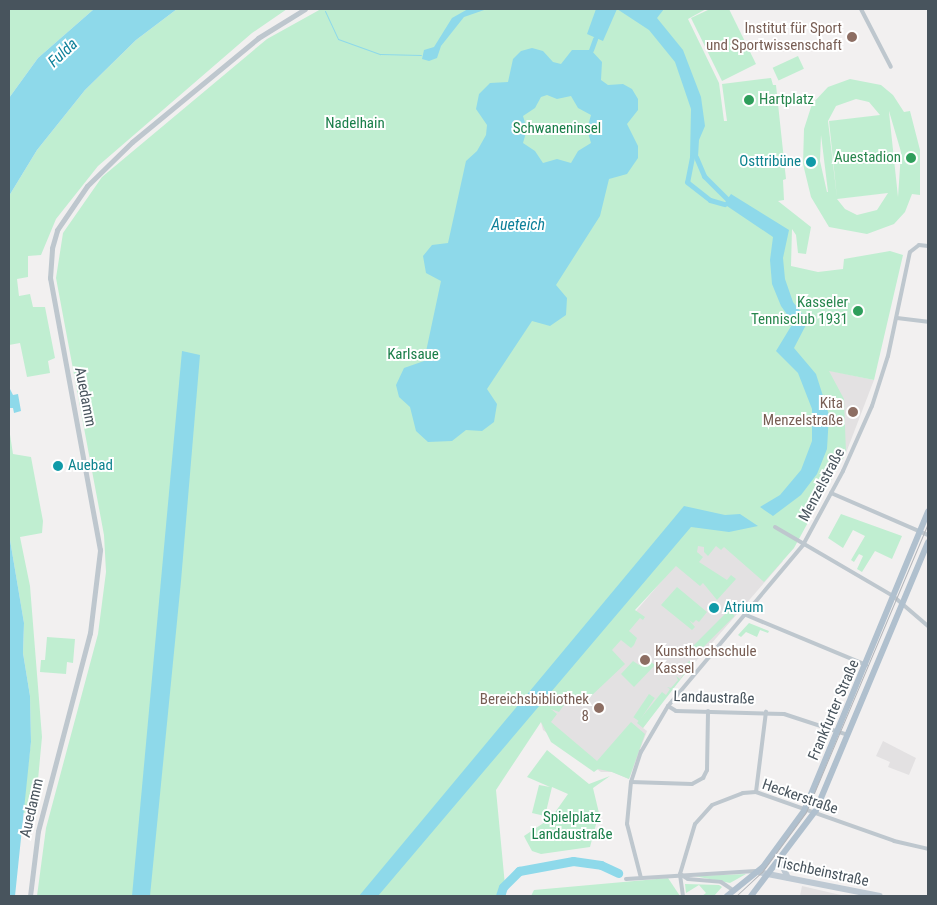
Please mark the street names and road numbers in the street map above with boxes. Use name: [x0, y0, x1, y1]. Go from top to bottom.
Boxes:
street label: Auedamm: [70, 366, 100, 428]
street label: Menzelstraße: [795, 445, 849, 525]
street label: Frankfurter Straße: [805, 657, 863, 763]
street label: Landaustraße: [673, 688, 755, 708]
street label: Heckerstraße: [760, 776, 840, 818]
street label: Auedamm: [16, 777, 48, 839]
street label: Tischbeinstraße: [774, 853, 870, 891]

